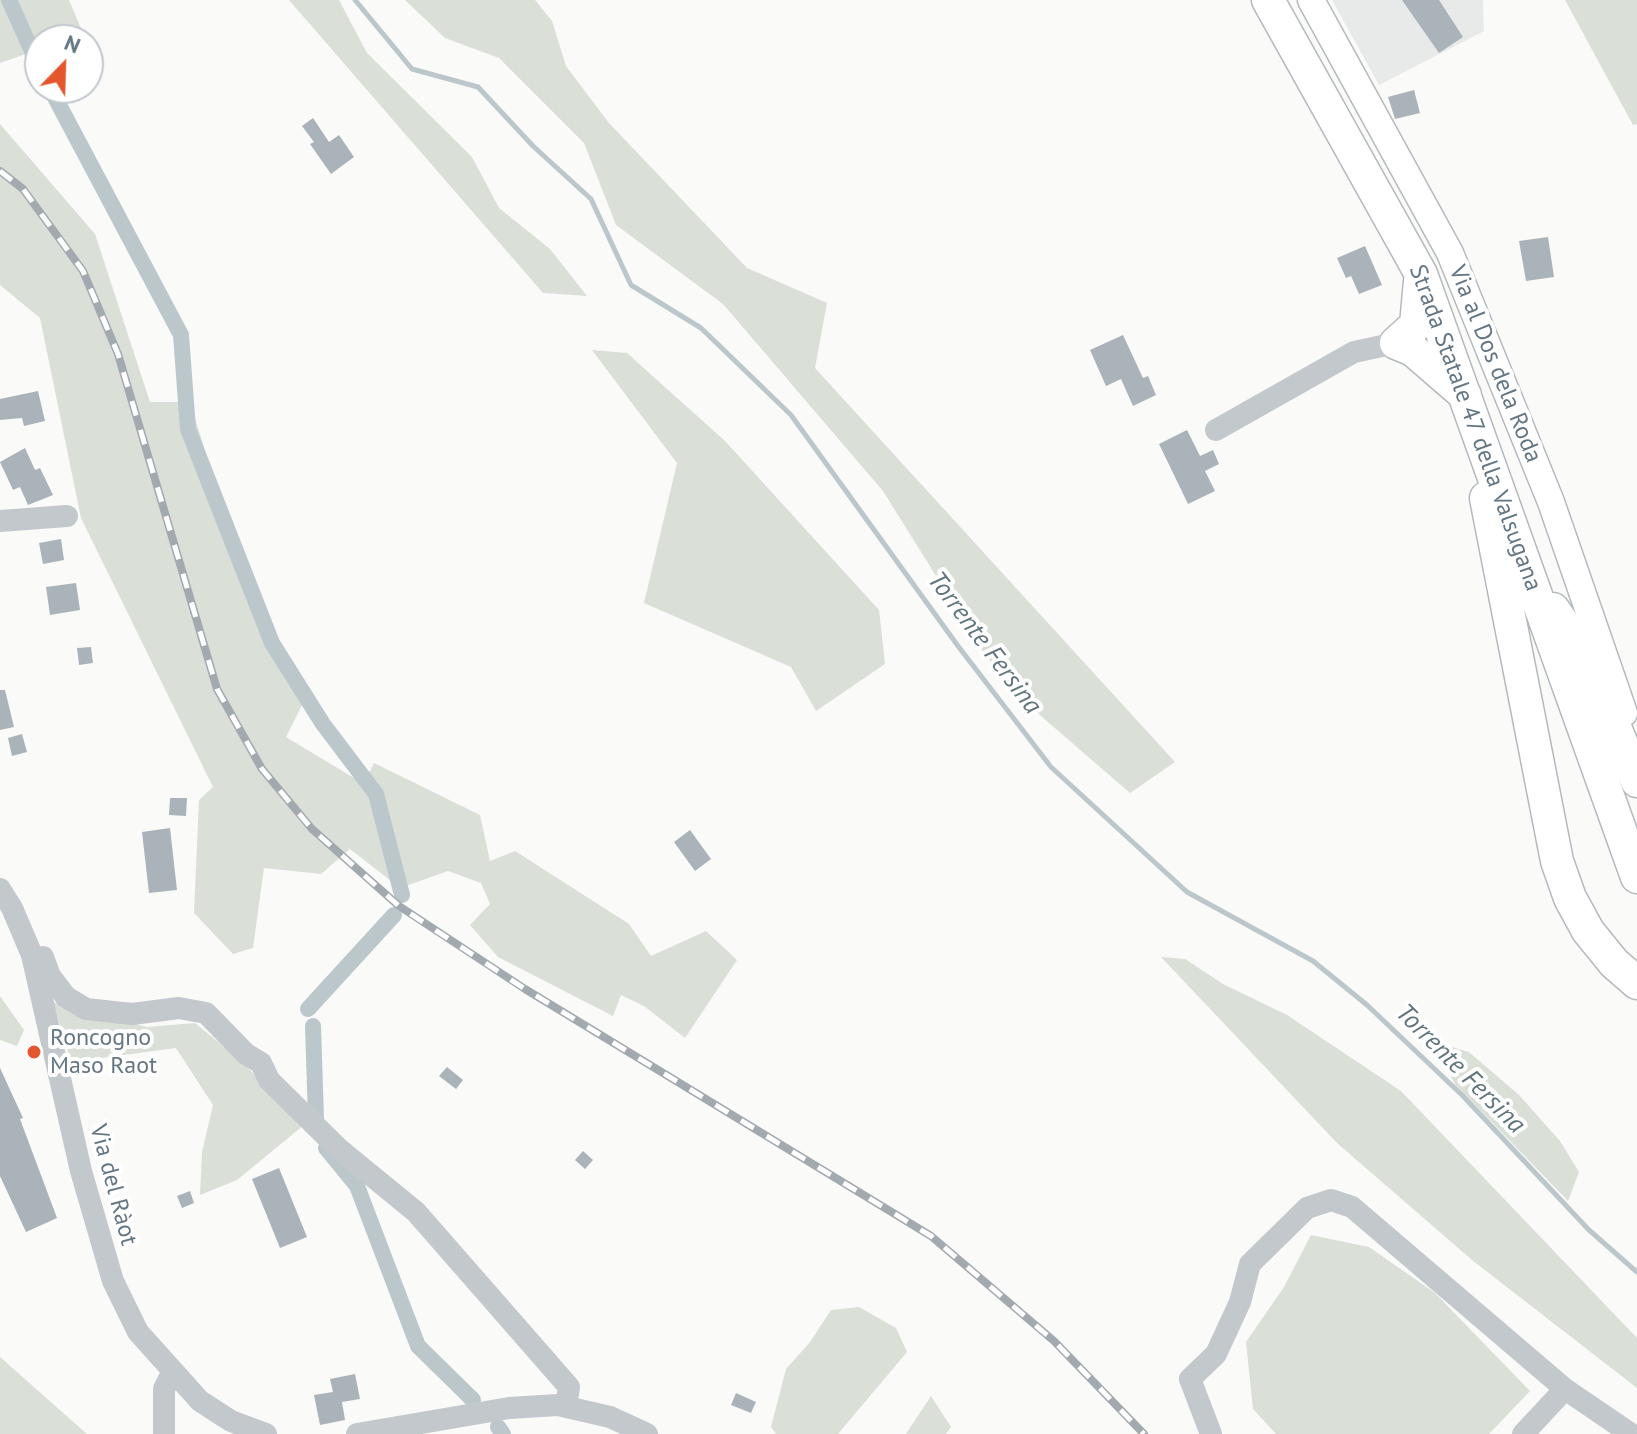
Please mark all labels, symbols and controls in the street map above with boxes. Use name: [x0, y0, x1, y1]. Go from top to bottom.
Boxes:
north arrow: [24, 24, 104, 104]
text: N: [60, 28, 85, 59]
street label: Strada Statale 47 della Valsugana: [1403, 261, 1547, 595]
street label: Via al Dos dela Roda: [1442, 261, 1548, 467]
water label: Torrente Fersina: [920, 566, 1048, 720]
water label: Torrente Fersina: [1389, 998, 1531, 1140]
place label: Roncogno Maso Raot: [50, 1024, 157, 1080]
marker: Roncogno Maso Raot: [25, 1043, 43, 1061]
street label: Via del Ràot: [83, 1121, 143, 1249]

